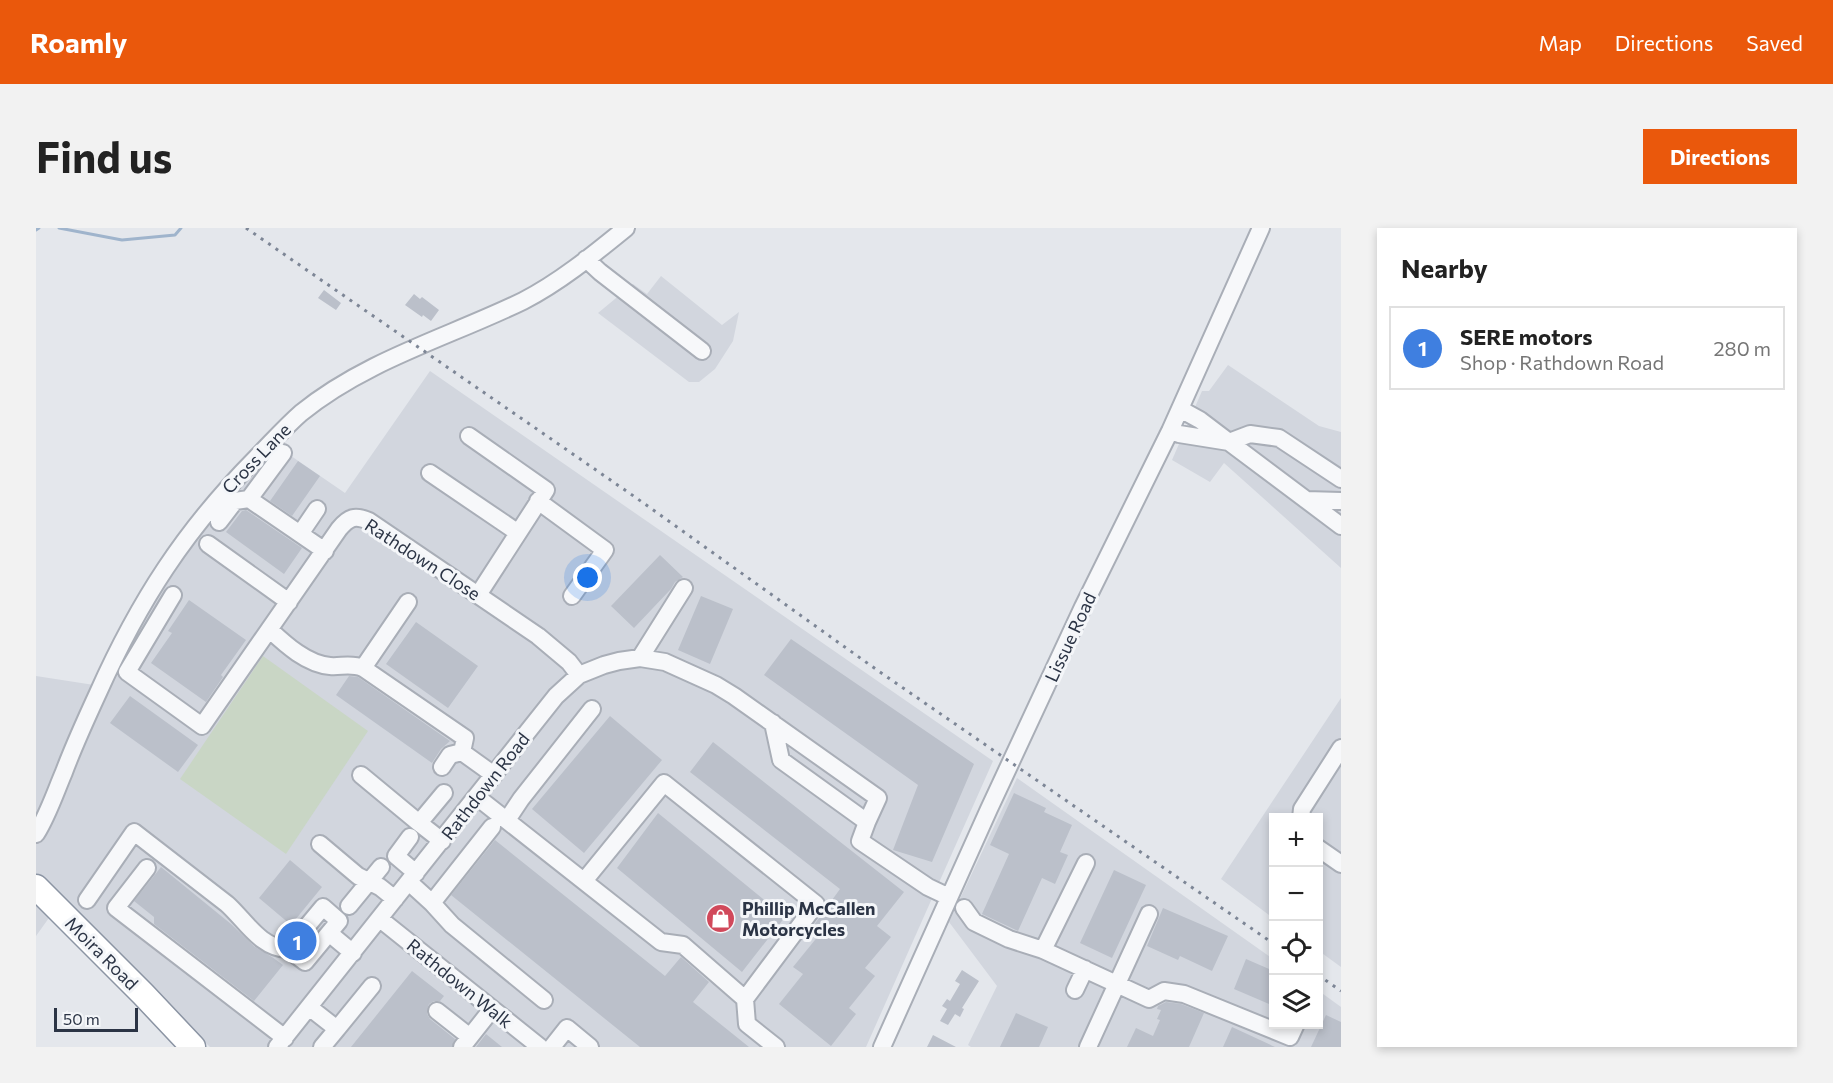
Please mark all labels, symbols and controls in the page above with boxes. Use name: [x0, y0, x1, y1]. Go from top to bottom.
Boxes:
text: Roamly: [30, 25, 127, 59]
text: Map: [1539, 30, 1582, 55]
text: Directions: [1615, 30, 1713, 55]
text: Saved: [1746, 30, 1803, 55]
button: Directions: [1643, 129, 1797, 184]
text: Find us: [36, 130, 172, 182]
text: Nearby: [1401, 252, 1488, 283]
text: SERE motors: [1460, 323, 1593, 350]
text: 1: [1418, 336, 1427, 360]
text: 280 m: [1713, 336, 1771, 360]
text: Shop · Rathdown Road: [1460, 350, 1664, 374]
street label: Cross Lane: [217, 418, 295, 498]
street label: Rathdown Close: [361, 513, 485, 605]
your location: [573, 563, 602, 592]
street label: Lissue Road: [1040, 589, 1100, 685]
street label: Rathdown Road: [436, 728, 534, 844]
map controls: [1269, 813, 1323, 1029]
button: +: [1269, 813, 1323, 867]
button: −: [1269, 867, 1323, 921]
place label: Phillip McCallen Motorcycles: [742, 897, 875, 940]
shop icon: Phillip McCallen Motorcycles: [705, 902, 737, 934]
street label: Moira Road: [61, 912, 143, 994]
pin: 1: [278, 918, 316, 964]
button: locate: [1269, 921, 1323, 975]
street label: Rathdown Walk: [403, 934, 517, 1032]
button: layers: [1269, 975, 1323, 1029]
scale bar: [54, 1005, 138, 1032]
text: 50 m: [63, 1009, 100, 1028]

